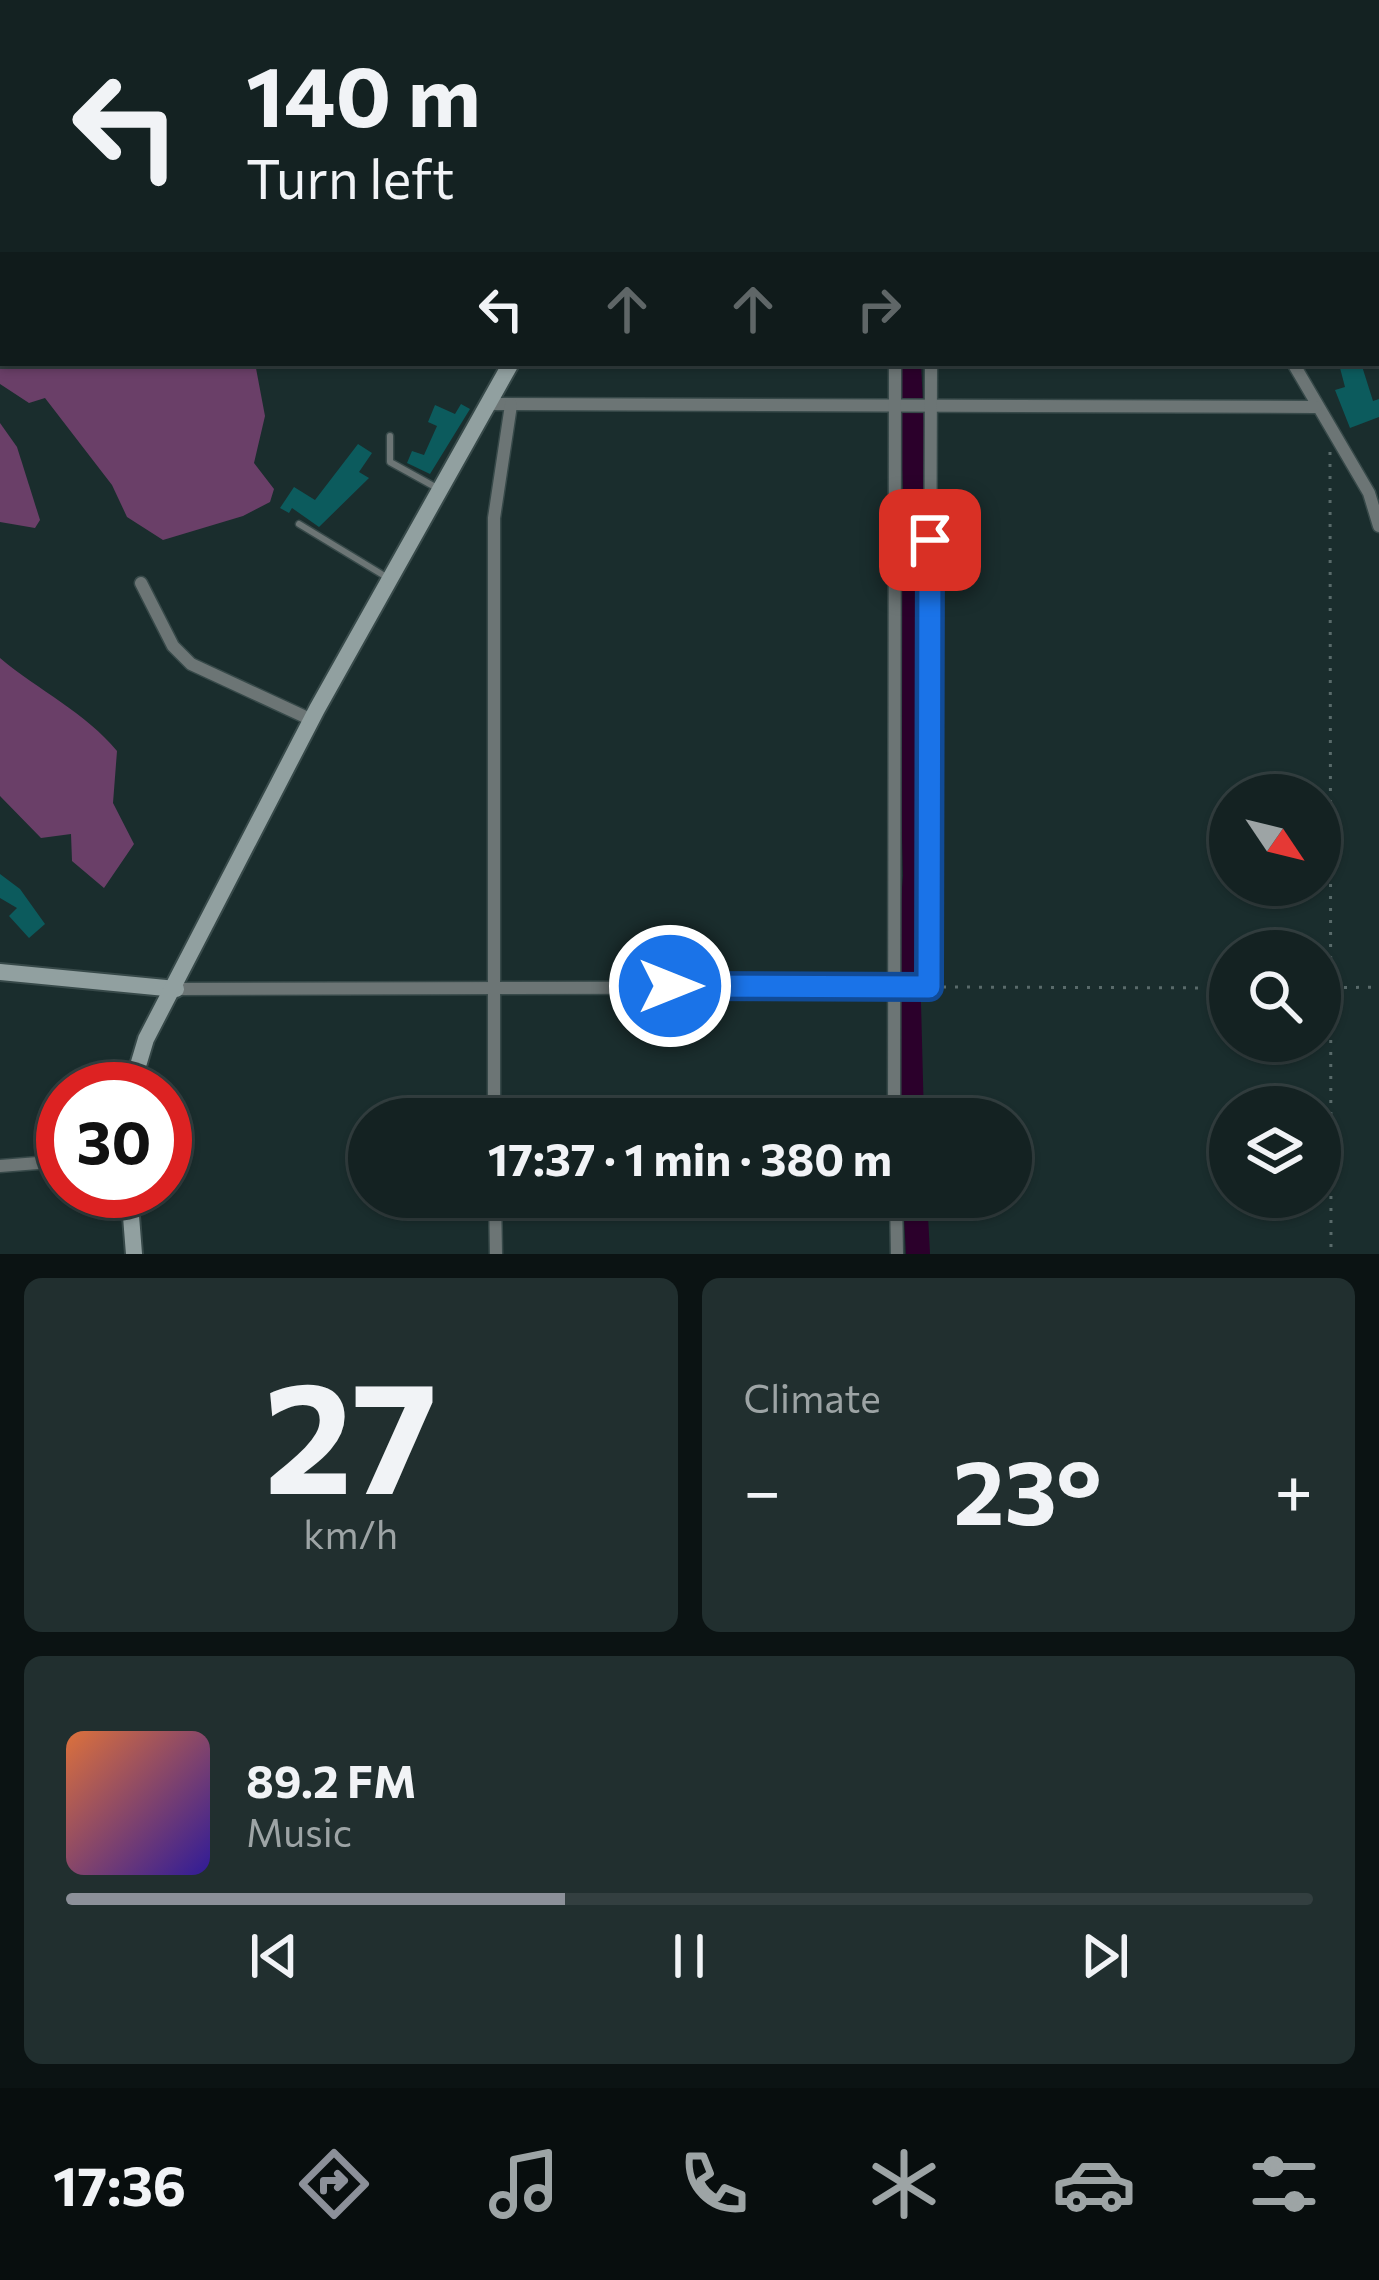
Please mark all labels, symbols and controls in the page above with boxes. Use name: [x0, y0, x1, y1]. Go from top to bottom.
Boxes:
text: 140 m: [246, 42, 481, 144]
icon: left: [48, 48, 204, 204]
text: Turn left: [246, 144, 454, 210]
icon: left: [468, 276, 534, 342]
icon: ahead: [594, 276, 660, 342]
icon: ahead: [720, 276, 786, 342]
icon: right: [846, 276, 912, 342]
pin: [879, 489, 981, 591]
icon: arrive: [897, 507, 963, 573]
north arrow: [1209, 774, 1341, 906]
map controls: [1209, 774, 1341, 1218]
position arrow: [607, 923, 733, 1049]
button: search: [1209, 930, 1341, 1062]
speed limit sign: 30: [36, 1062, 192, 1218]
button: layers: [1209, 1086, 1341, 1218]
text: 17:37 · 1 min · 380 m: [488, 1130, 892, 1185]
text: 27: [264, 1335, 438, 1526]
text: Climate: [744, 1373, 881, 1421]
text: 23°: [953, 1433, 1102, 1544]
text: −: [744, 1448, 781, 1529]
text: +: [1274, 1448, 1313, 1529]
text: km/h: [303, 1509, 398, 1557]
text: 89.2 FM: [246, 1752, 416, 1807]
text: Music: [246, 1807, 352, 1855]
icon: previous: [241, 1923, 307, 1989]
icon: pause: [656, 1923, 722, 1989]
icon: next: [1072, 1923, 1138, 1989]
icon: directions: [292, 2142, 376, 2226]
icon: music: [482, 2142, 566, 2226]
icon: phone: [672, 2142, 756, 2226]
icon: climate: [862, 2142, 946, 2226]
icon: car: [1052, 2142, 1136, 2226]
icon: filters: [1242, 2142, 1326, 2226]
text: 17:36: [53, 2151, 186, 2217]

